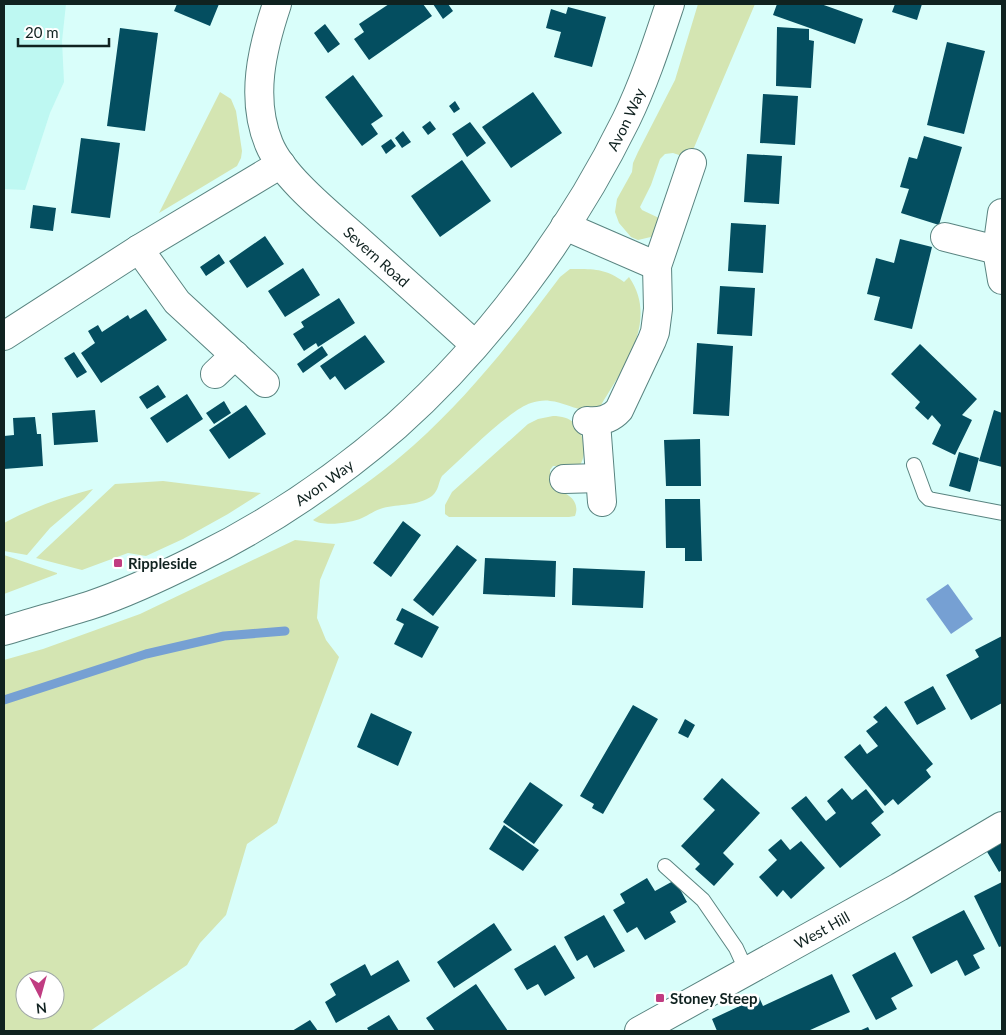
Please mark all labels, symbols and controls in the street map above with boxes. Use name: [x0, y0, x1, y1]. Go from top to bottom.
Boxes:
scale bar: [18, 15, 109, 47]
text: 20 m: [25, 23, 59, 41]
street label: Avon Way: [603, 85, 648, 154]
street label: Severn Road: [340, 222, 413, 290]
street label: Avon Way: [291, 455, 357, 509]
place label: Rippleside: [128, 554, 197, 572]
marker: Rippleside: [112, 557, 124, 569]
street label: West Hill: [791, 907, 853, 952]
north arrow: [15, 970, 65, 1020]
place label: Stoney Steep: [670, 989, 757, 1007]
marker: Stoney Steep: [654, 992, 666, 1004]
text: N: [35, 999, 48, 1017]

